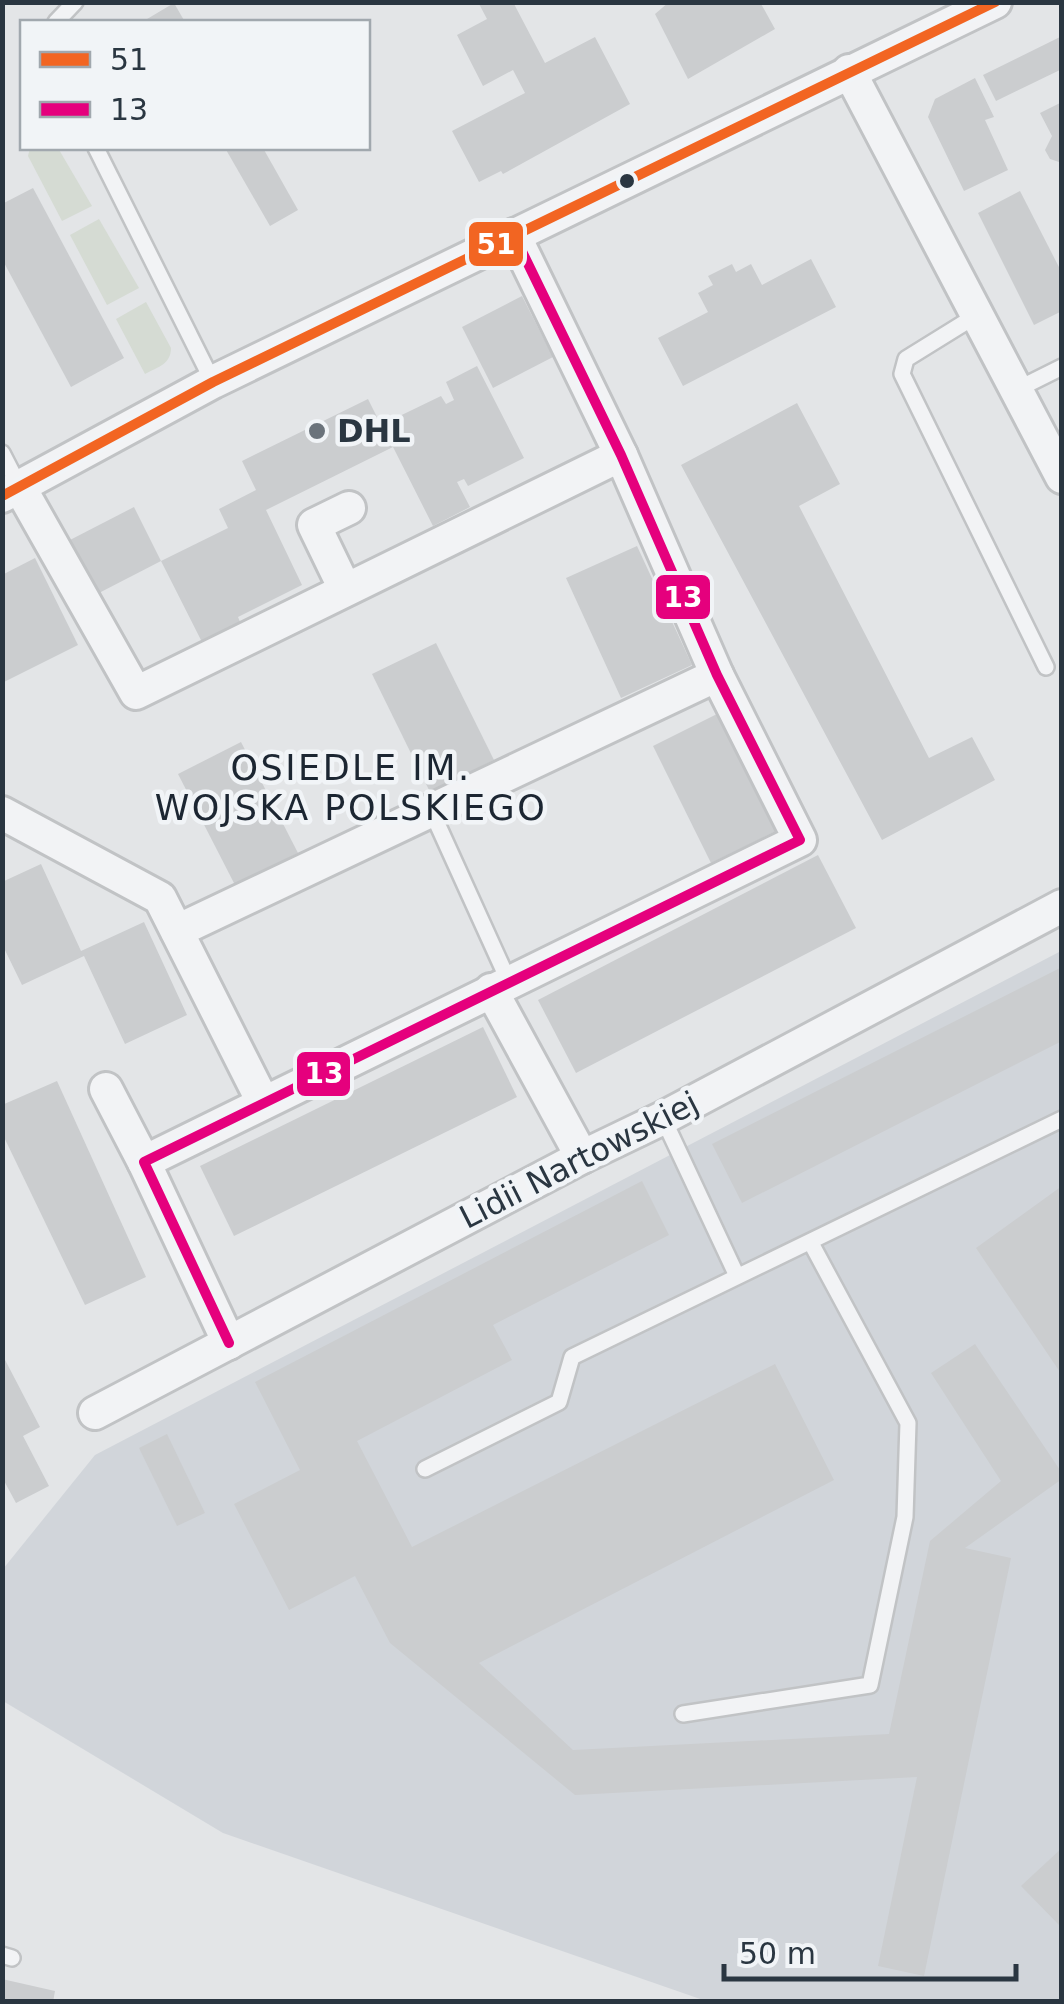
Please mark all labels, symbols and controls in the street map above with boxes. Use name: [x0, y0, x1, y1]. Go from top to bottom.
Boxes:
legend: [20, 20, 370, 150]
text: 51: [110, 42, 148, 77]
text: 13: [110, 92, 148, 127]
unlabelled marker: [617, 171, 637, 191]
line badge: 51: [467, 220, 525, 268]
text: 51: [477, 228, 515, 261]
place label: DHL: [337, 412, 411, 450]
marker: DHL: [306, 420, 328, 442]
line badge: 13: [654, 573, 712, 621]
text: 13: [664, 581, 702, 614]
district label: OSIEDLE IM. WOJSKA POLSKIEGO: [155, 748, 547, 828]
line badge: 13: [295, 1050, 352, 1098]
text: 13: [305, 1057, 343, 1090]
street label: Lidii Nartowskiej: [453, 1083, 705, 1237]
scale bar: [724, 1919, 1016, 1981]
text: 50 m: [739, 1936, 816, 1971]

